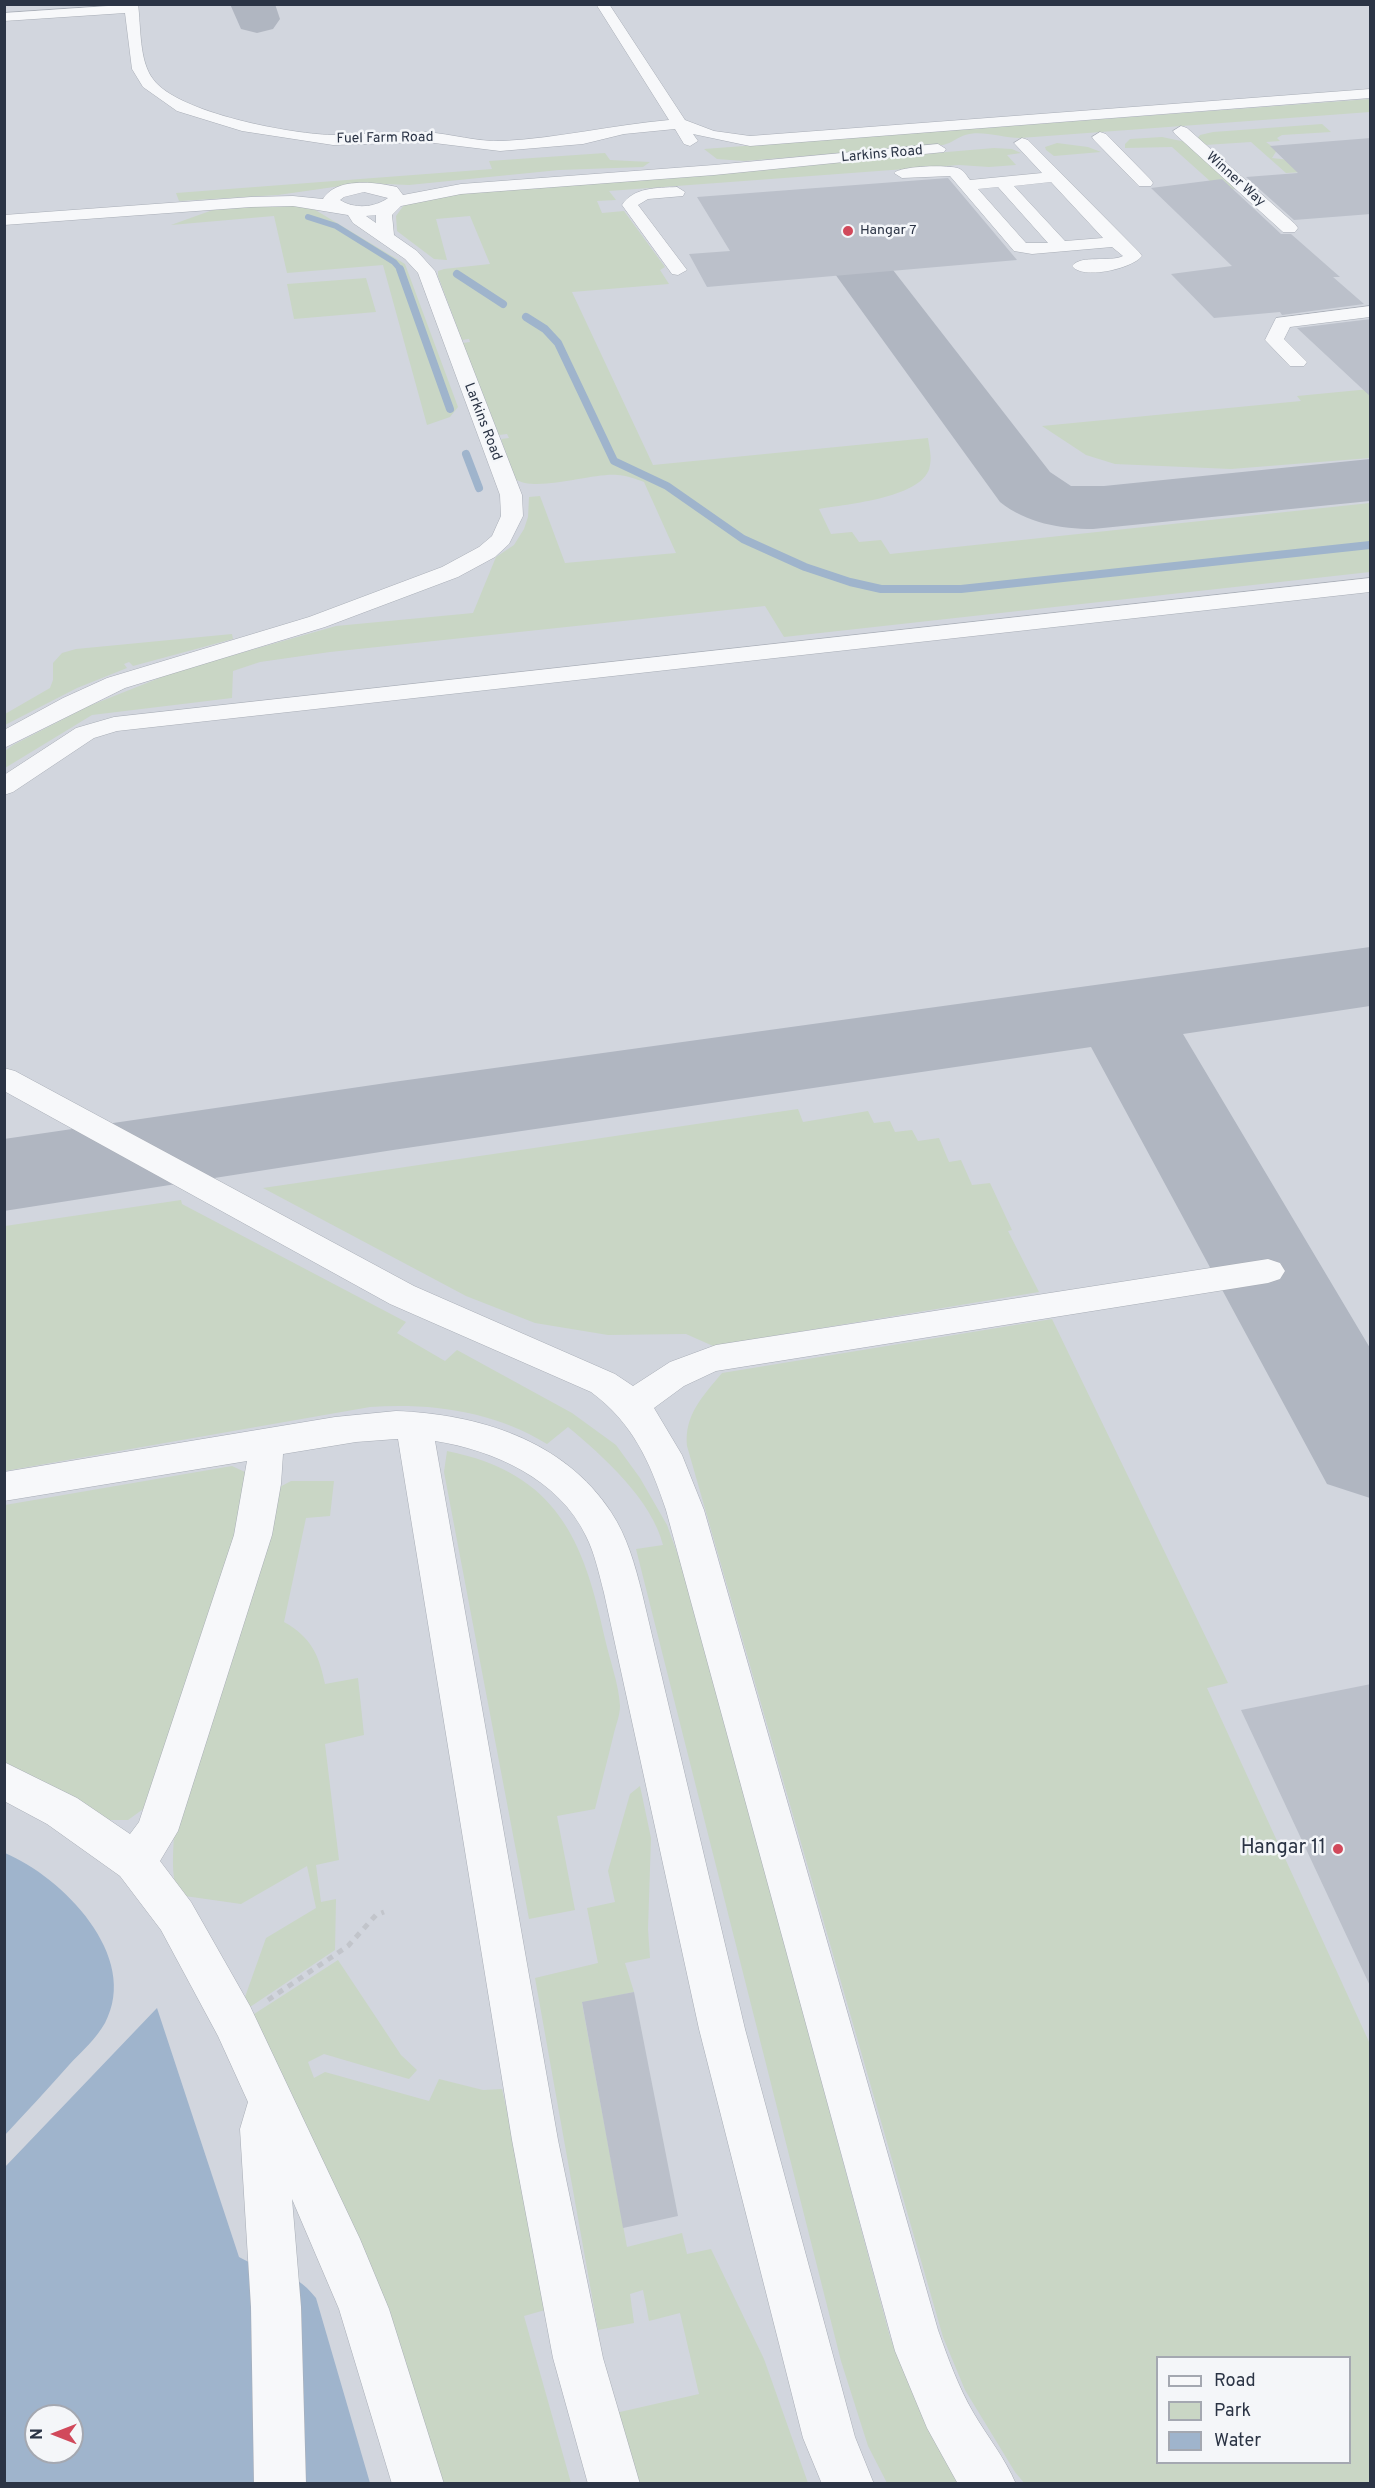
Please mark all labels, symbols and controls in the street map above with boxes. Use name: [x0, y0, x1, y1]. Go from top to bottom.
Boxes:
street label: Fuel Farm Road: [336, 130, 434, 148]
street label: Larkins Road: [840, 143, 924, 167]
street label: Winner Way: [1202, 149, 1268, 211]
place label: Hangar 7: [860, 223, 917, 239]
marker: Hangar 7: [841, 224, 855, 238]
street label: Larkins Road: [459, 381, 505, 463]
place label: Hangar 11: [1241, 1837, 1326, 1861]
marker: Hangar 11: [1331, 1842, 1345, 1856]
legend: [1156, 2356, 1351, 2464]
text: Road: [1214, 2370, 1256, 2393]
text: Park: [1214, 2400, 1251, 2423]
north arrow: [24, 2404, 84, 2464]
text: N: [28, 2428, 48, 2440]
text: Water: [1214, 2430, 1261, 2453]

